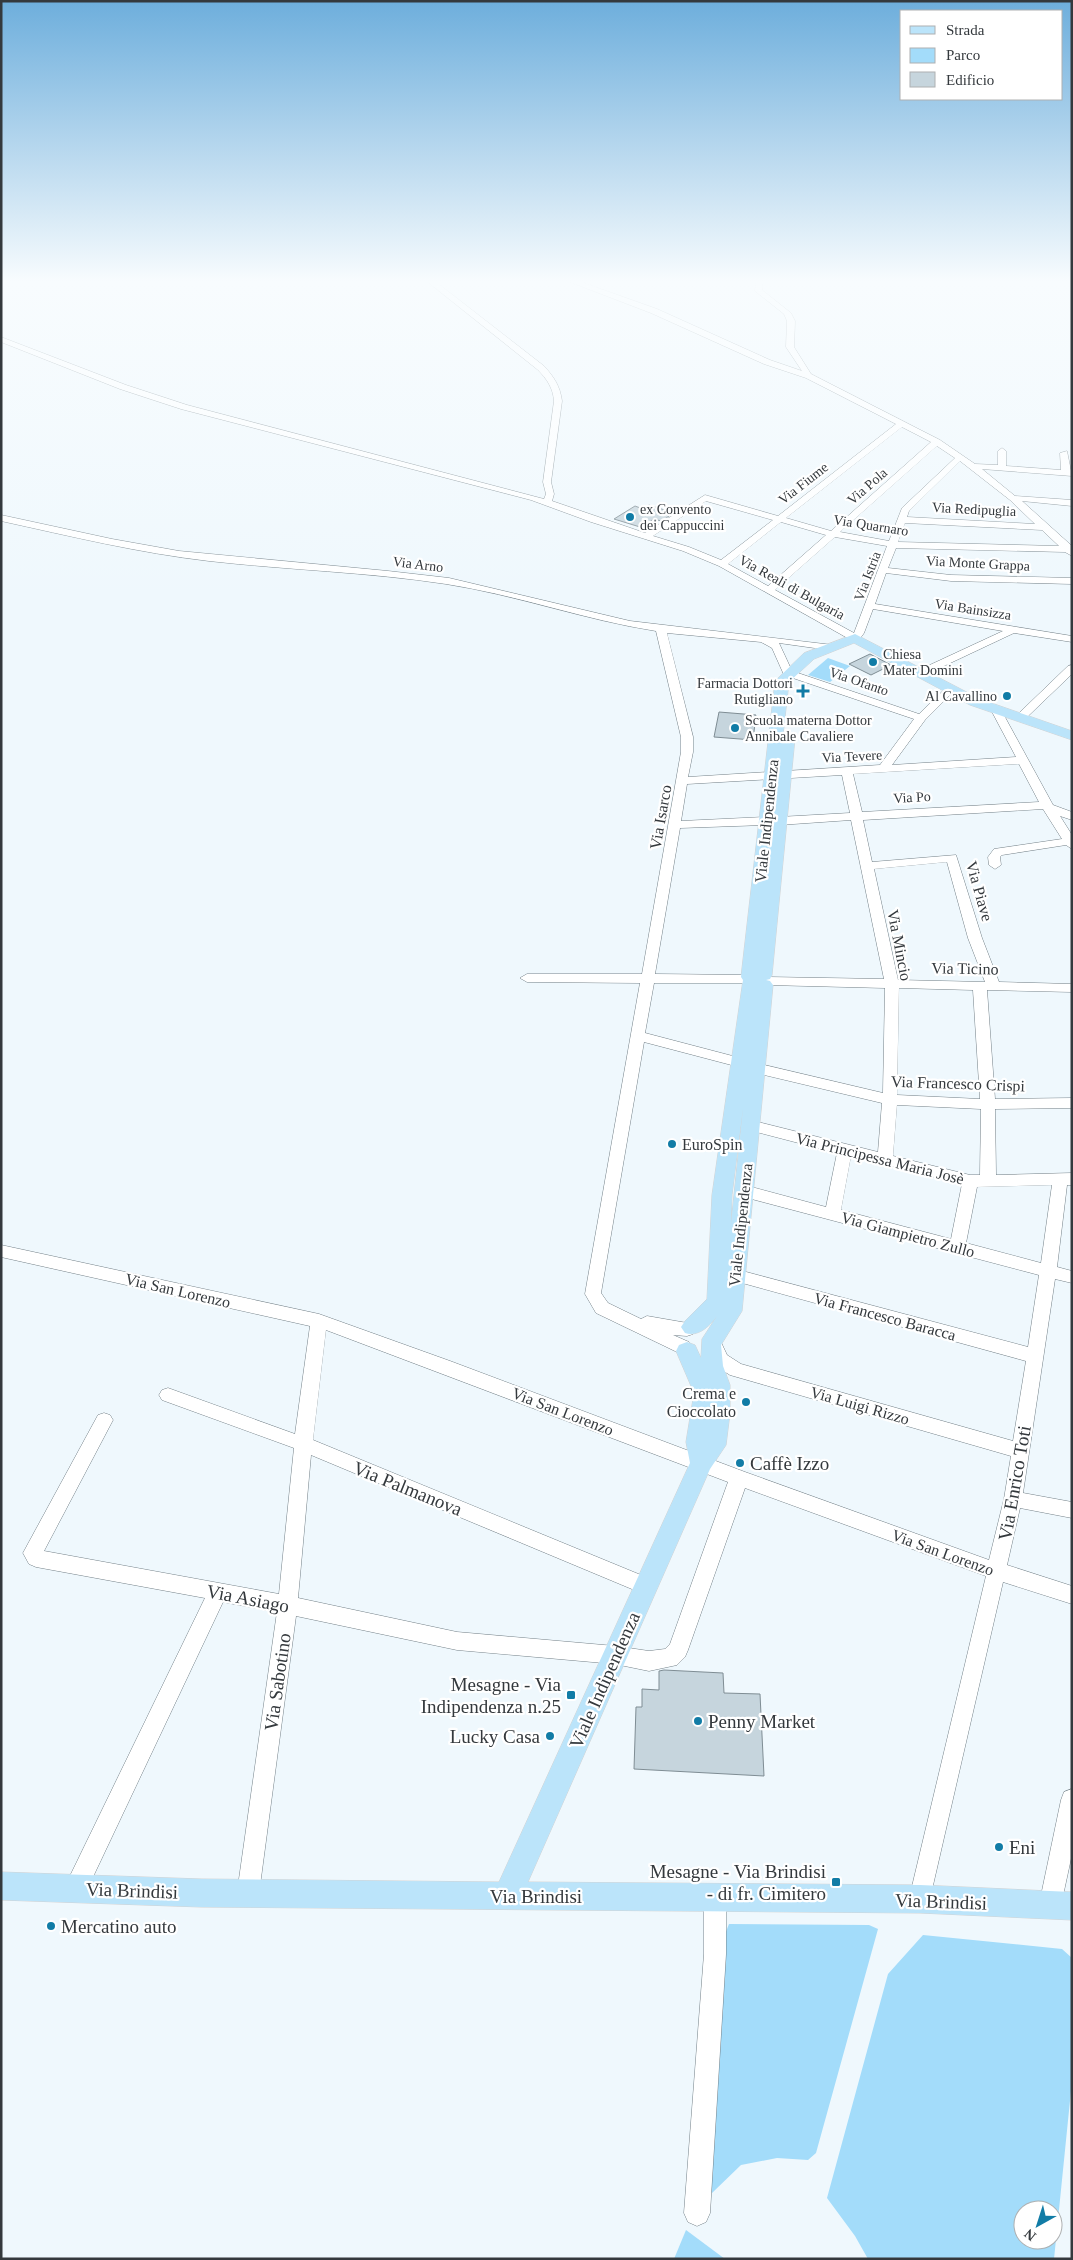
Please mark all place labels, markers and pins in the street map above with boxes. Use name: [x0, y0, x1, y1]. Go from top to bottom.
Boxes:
place label: ex Convento dei Cappuccini: [640, 502, 724, 533]
marker: ex Convento dei Cappuccini: [624, 511, 636, 523]
place label: Chiesa Mater Domini: [883, 647, 963, 678]
marker: Chiesa Mater Domini: [867, 656, 879, 668]
place label: Farmacia Dottori Rutigliano: [697, 676, 793, 707]
marker: Farmacia Dottori Rutigliano: [797, 685, 809, 697]
place label: Al Cavallino: [925, 689, 997, 704]
marker: Al Cavallino: [1001, 690, 1013, 702]
place label: Scuola materna Dottor Annibale Cavaliere: [745, 713, 872, 744]
marker: Scuola materna Dottor Annibale Cavaliere: [729, 722, 741, 734]
place label: EuroSpin: [682, 1136, 742, 1154]
marker: EuroSpin: [666, 1138, 678, 1150]
place label: Crema e Cioccolato: [667, 1385, 736, 1420]
marker: Crema e Cioccolato: [740, 1396, 752, 1408]
place label: Caffè Izzo: [750, 1453, 829, 1474]
marker: Caffè Izzo: [734, 1457, 746, 1469]
place label: Mesagne - Via Indipendenza n.25: [421, 1674, 562, 1717]
marker: Mesagne - Via Indipendenza n.25: [565, 1689, 577, 1701]
place label: Penny Market: [708, 1711, 816, 1732]
marker: Penny Market: [692, 1715, 704, 1727]
place label: Lucky Casa: [450, 1726, 541, 1747]
marker: Lucky Casa: [544, 1730, 556, 1742]
place label: Eni: [1009, 1837, 1035, 1858]
marker: Eni: [993, 1841, 1005, 1853]
place label: Mesagne - Via Brindisi - di fr. Cimitero: [650, 1861, 826, 1904]
marker: Mesagne - Via Brindisi - di fr. Cimitero: [830, 1876, 842, 1888]
place label: Mercatino auto: [61, 1916, 177, 1937]
marker: Mercatino auto: [45, 1920, 57, 1932]

